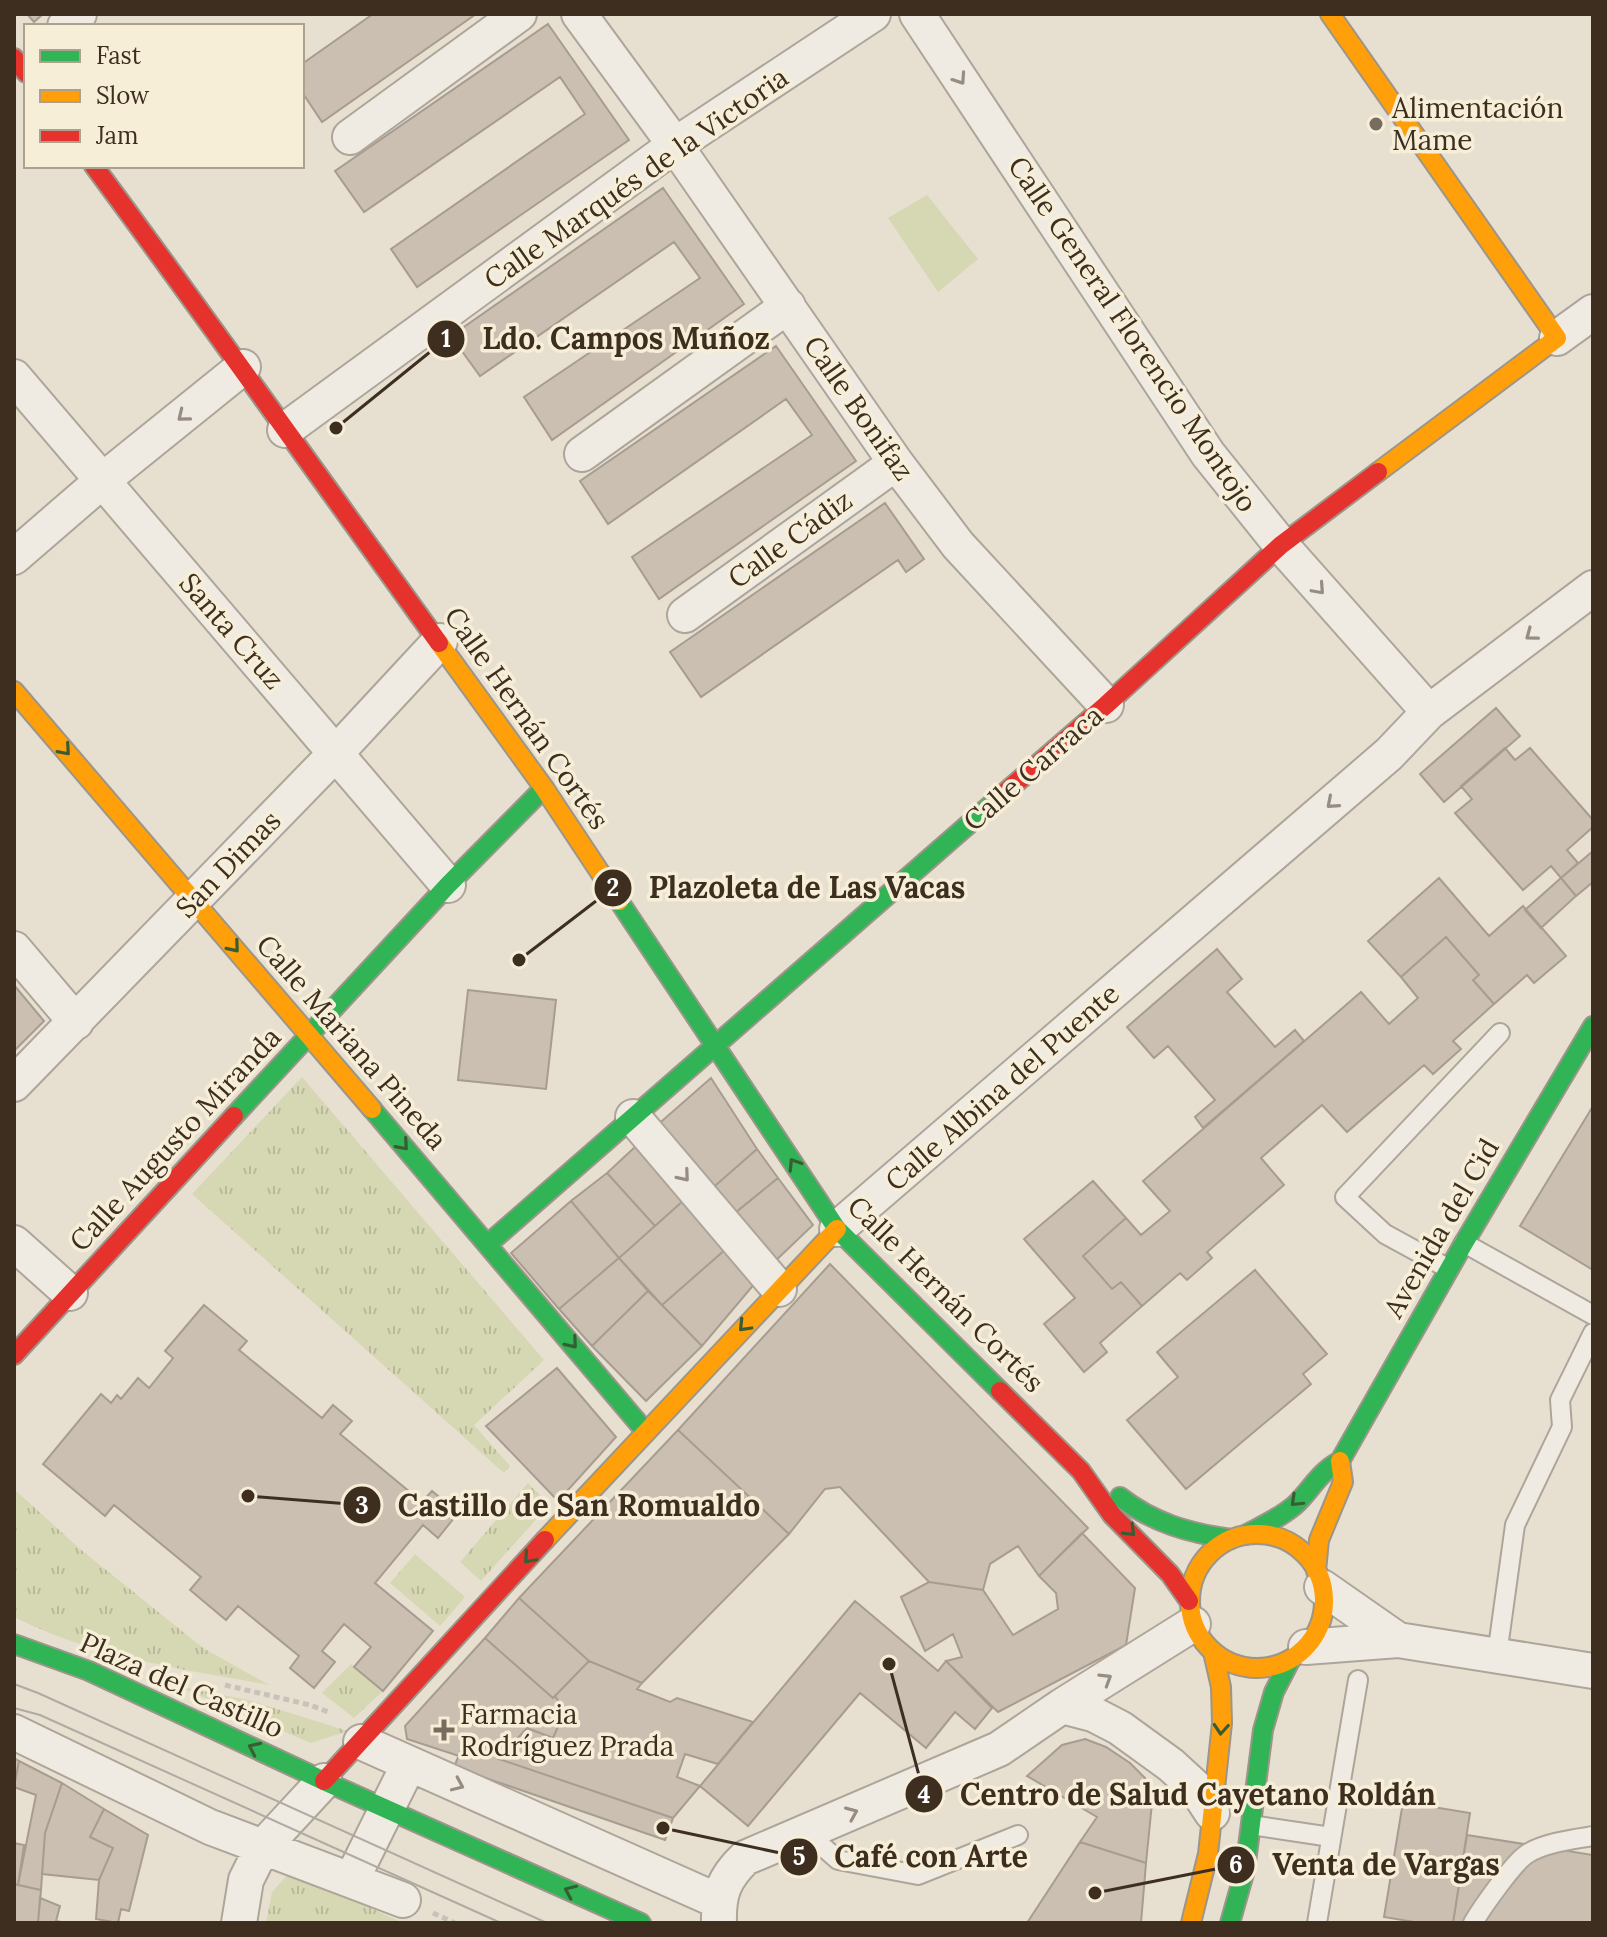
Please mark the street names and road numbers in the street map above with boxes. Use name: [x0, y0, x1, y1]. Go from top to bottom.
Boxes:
street label: Calle Marqués de la Victoria: [477, 59, 795, 297]
street label: Calle General Florencio Montojo: [1000, 149, 1266, 519]
street label: Calle Bonifaz: [796, 329, 922, 487]
street label: Calle Cádiz: [721, 482, 859, 596]
street label: Santa Cruz: [172, 565, 292, 697]
street label: Calle Hernán Cortés: [437, 600, 617, 836]
street label: Calle Carraca: [956, 697, 1110, 839]
street label: San Dimas: [168, 803, 288, 925]
street label: Calle Mariana Pineda: [249, 927, 455, 1157]
street label: Calle Albina del Puente: [878, 976, 1126, 1198]
street label: Calle Augusto Miranda: [62, 1019, 288, 1259]
street label: Avenida del Cid: [1375, 1132, 1507, 1325]
street label: Calle Hernán Cortés: [840, 1188, 1052, 1400]
street label: Plaza del Castillo: [75, 1624, 289, 1746]

